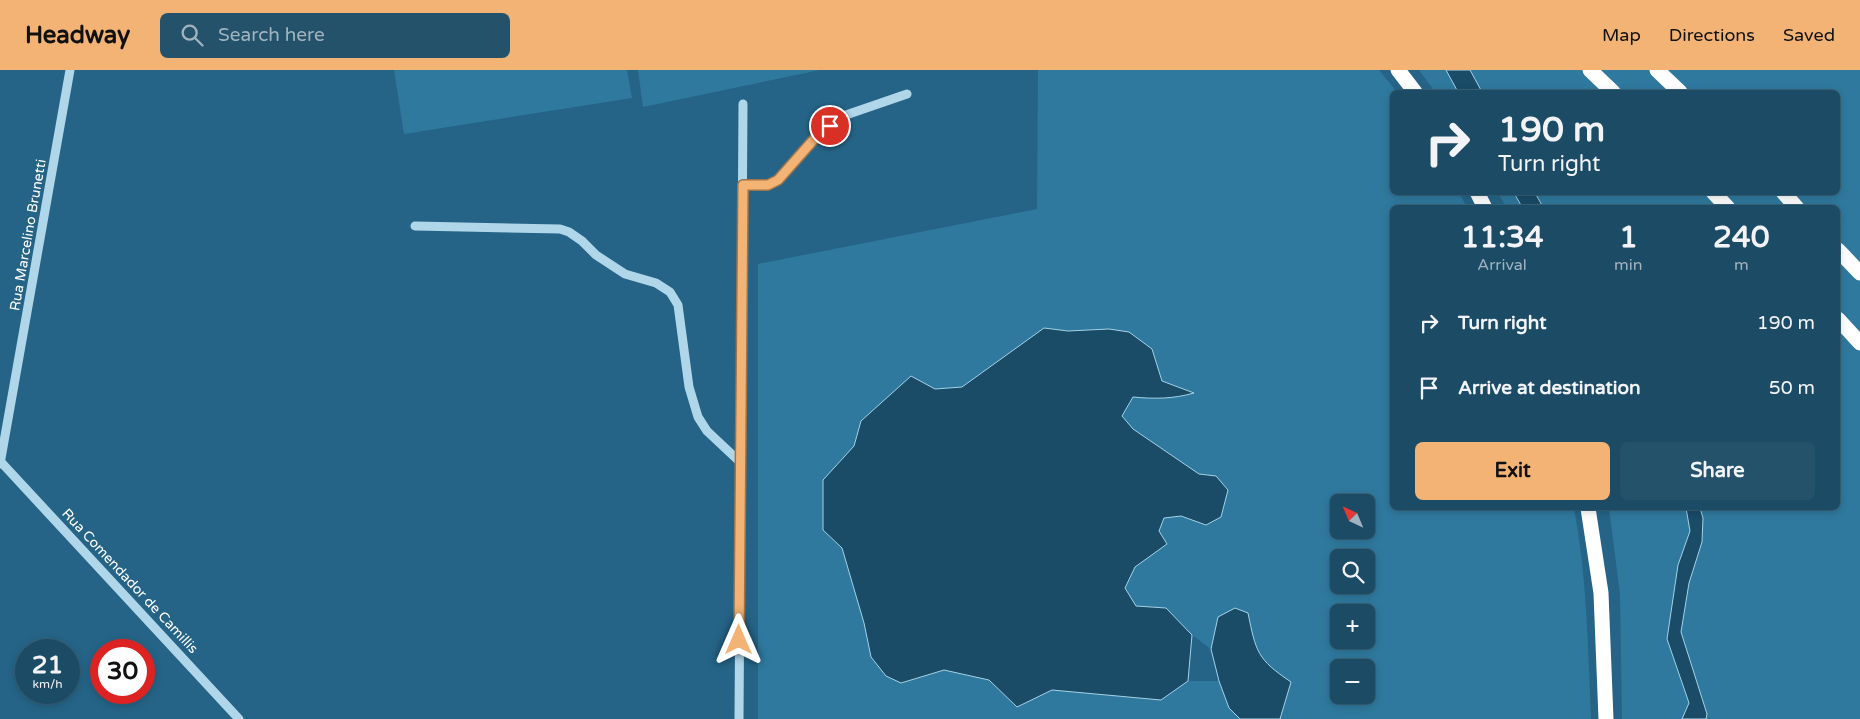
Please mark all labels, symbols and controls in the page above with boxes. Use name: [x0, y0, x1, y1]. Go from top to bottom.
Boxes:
search box: [160, 13, 510, 58]
text: Headway: [25, 21, 130, 50]
icon: search: [178, 21, 206, 49]
text: Search here: [218, 24, 325, 46]
text: Map: [1602, 24, 1641, 46]
text: Directions: [1669, 24, 1755, 46]
text: Saved: [1783, 24, 1835, 46]
pin: [809, 105, 851, 147]
text: 190 m: [1498, 109, 1605, 151]
icon: right: [1415, 110, 1480, 175]
icon: arrive: [816, 112, 844, 140]
text: Turn right: [1498, 151, 1600, 177]
street label: Rua Marcelino Brunetti: [6, 158, 50, 312]
text: 11:34: [1460, 219, 1544, 256]
text: 1: [1619, 219, 1638, 256]
text: 240: [1713, 219, 1770, 256]
text: Arrival: [1477, 255, 1527, 275]
text: min: [1614, 255, 1643, 275]
text: m: [1734, 255, 1749, 275]
icon: right: [1415, 309, 1443, 337]
text: Turn right: [1458, 312, 1546, 334]
text: 190 m: [1757, 312, 1815, 334]
icon: arrive: [1415, 374, 1443, 402]
text: Arrive at destination: [1458, 377, 1641, 399]
text: 50 m: [1769, 377, 1815, 399]
button: Exit: [1415, 442, 1610, 500]
button: Share: [1620, 442, 1815, 500]
north arrow: [1330, 494, 1375, 539]
map controls: [1330, 494, 1375, 704]
street label: Rua Comendador de Camillis: [58, 505, 202, 657]
button: search: [1330, 549, 1375, 594]
button: +: [1330, 604, 1375, 649]
position arrow: [712, 613, 764, 665]
speed limit sign: 30: [90, 639, 155, 704]
text: 21: [32, 650, 63, 680]
button: −: [1330, 659, 1375, 704]
text: km/h: [32, 677, 63, 691]

